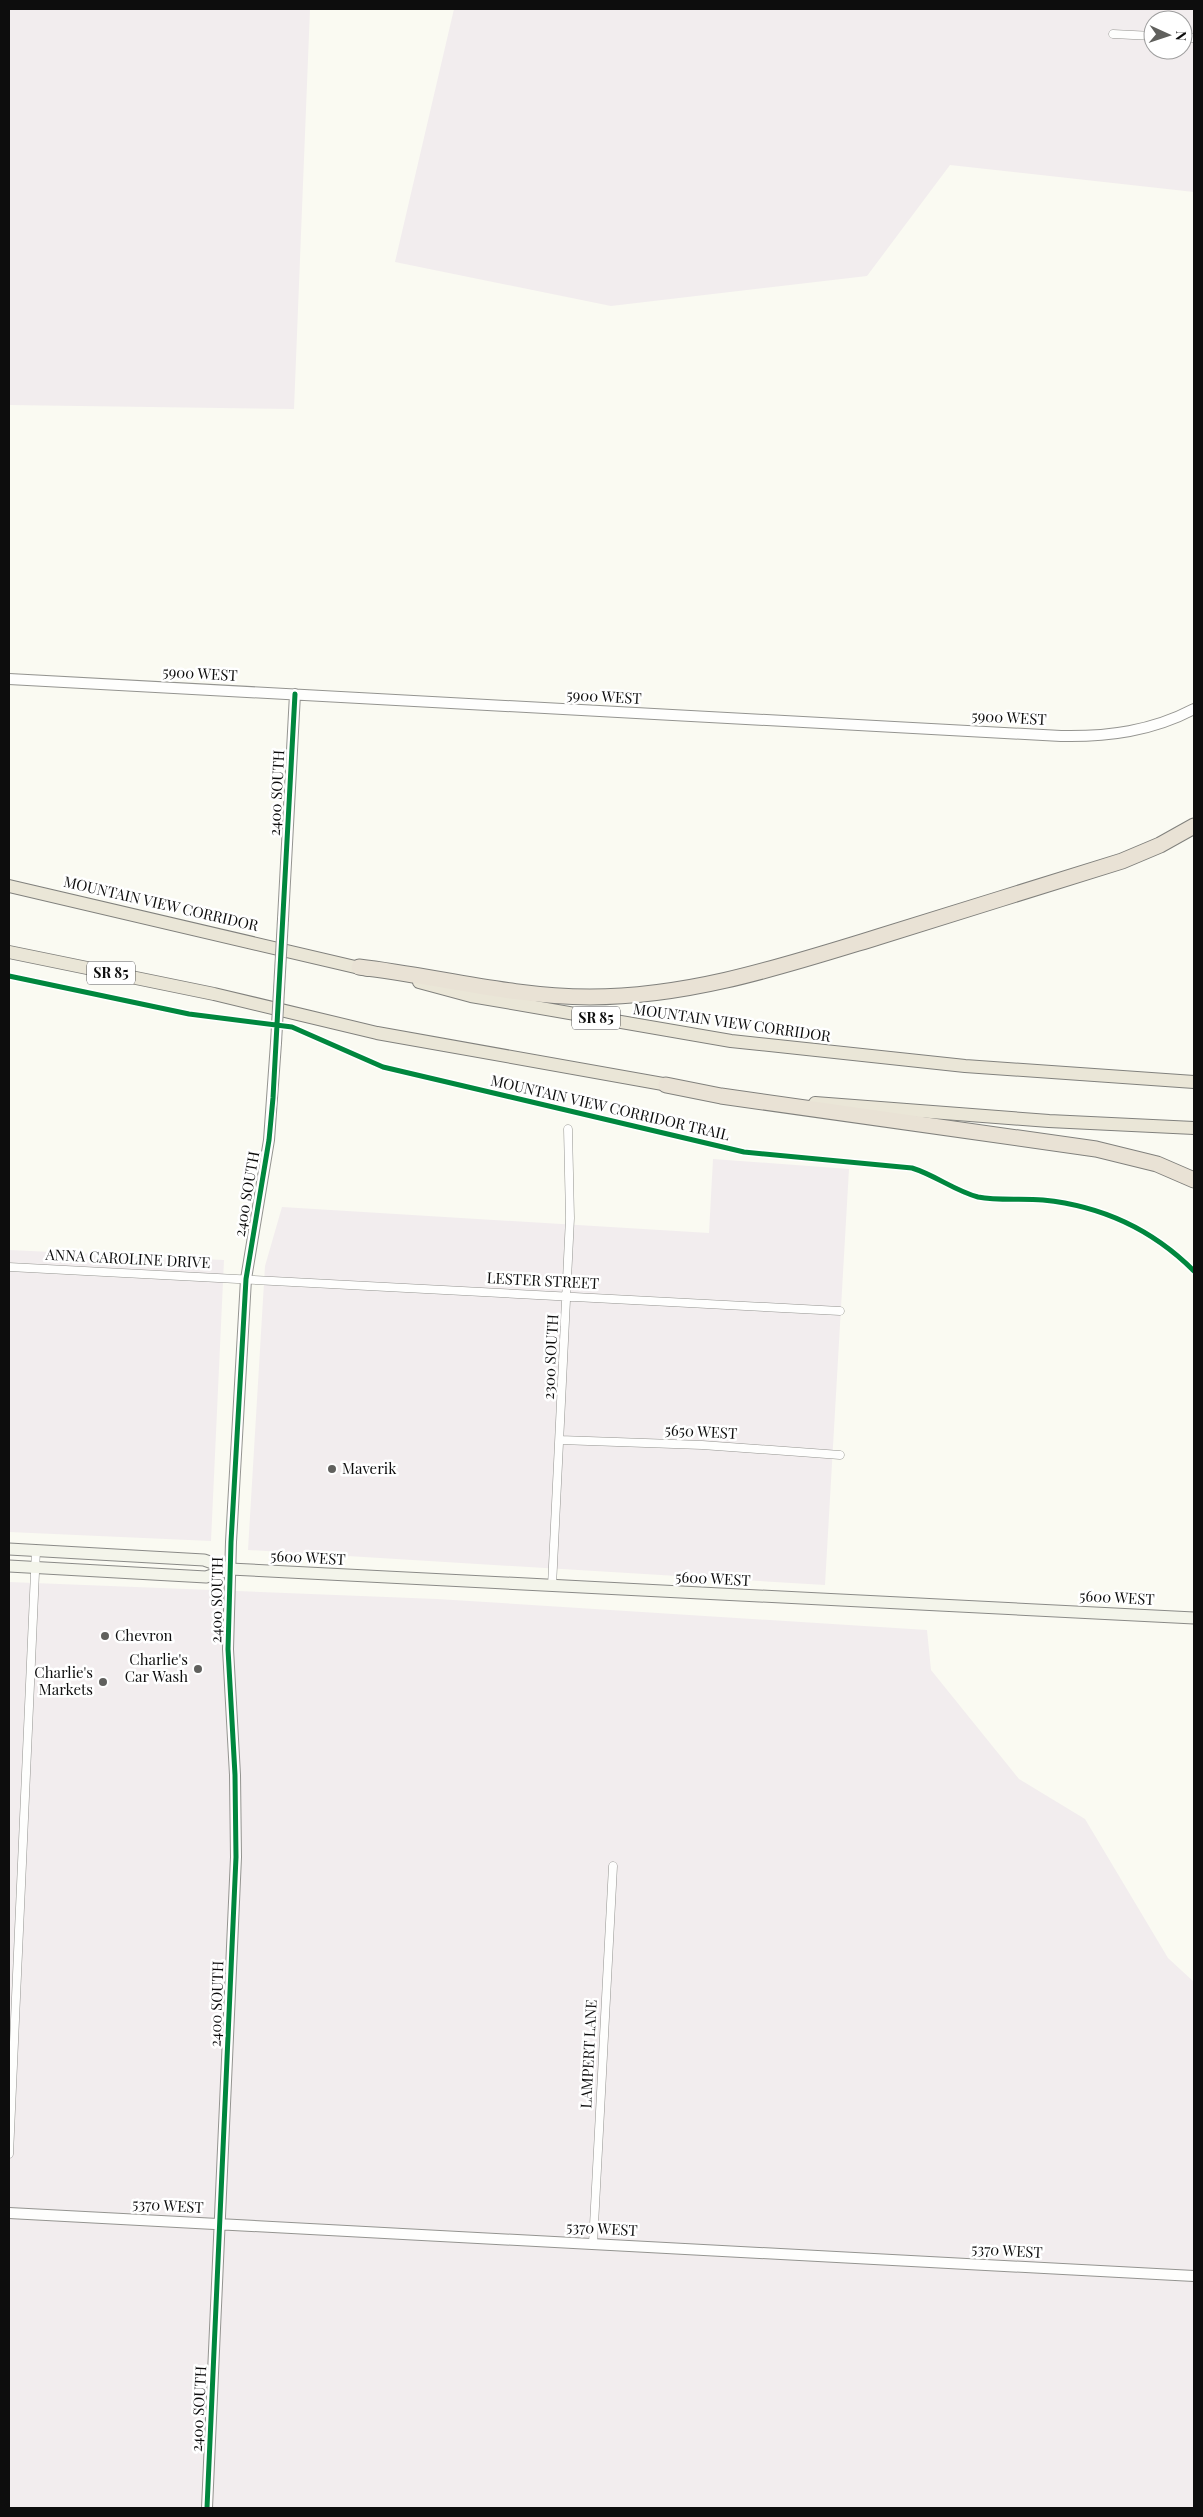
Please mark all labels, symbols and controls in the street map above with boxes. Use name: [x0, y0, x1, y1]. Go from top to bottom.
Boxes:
north arrow: [1143, 10, 1193, 60]
text: N: [1172, 30, 1191, 41]
street label: 5900 WEST: [162, 661, 238, 685]
street label: 5900 WEST: [566, 684, 642, 708]
street label: 5900 WEST: [971, 705, 1047, 729]
street label: 2400 SOUTH: [264, 749, 288, 837]
street label: MOUNTAIN VIEW CORRIDOR: [62, 871, 261, 935]
road number: SR 85: [87, 961, 135, 984]
street label: MOUNTAIN VIEW CORRIDOR: [632, 998, 833, 1046]
road number: SR 85: [572, 1006, 620, 1030]
street label: MOUNTAIN VIEW CORRIDOR TRAIL: [489, 1070, 732, 1144]
street label: 2400 SOUTH: [229, 1150, 263, 1238]
street label: ANNA CAROLINE DRIVE: [44, 1244, 211, 1272]
street label: LESTER STREET: [486, 1267, 600, 1293]
street label: 2300 SOUTH: [538, 1314, 562, 1400]
street label: 5650 WEST: [664, 1419, 738, 1443]
place label: Maverik: [342, 1458, 397, 1478]
marker: Maverik: [326, 1463, 338, 1475]
street label: 5600 WEST: [270, 1545, 346, 1569]
street label: 2400 SOUTH: [205, 1557, 227, 1643]
street label: 5600 WEST: [675, 1566, 751, 1590]
street label: 5600 WEST: [1079, 1585, 1155, 1609]
place label: Chevron: [115, 1625, 173, 1645]
marker: Chevron: [99, 1630, 111, 1642]
place label: Charlie's Car Wash: [125, 1649, 188, 1686]
place label: Charlie's Markets: [34, 1662, 93, 1699]
marker: Charlie's Car Wash: [192, 1663, 204, 1675]
marker: Charlie's Markets: [97, 1676, 109, 1688]
street label: 2400 SOUTH: [204, 1960, 228, 2047]
street label: LAMPERT LANE: [575, 1999, 601, 2109]
street label: 5370 WEST: [132, 2193, 204, 2217]
street label: 5370 WEST: [566, 2216, 638, 2240]
street label: 5370 WEST: [971, 2238, 1043, 2262]
street label: 2400 SOUTH: [186, 2365, 210, 2453]

